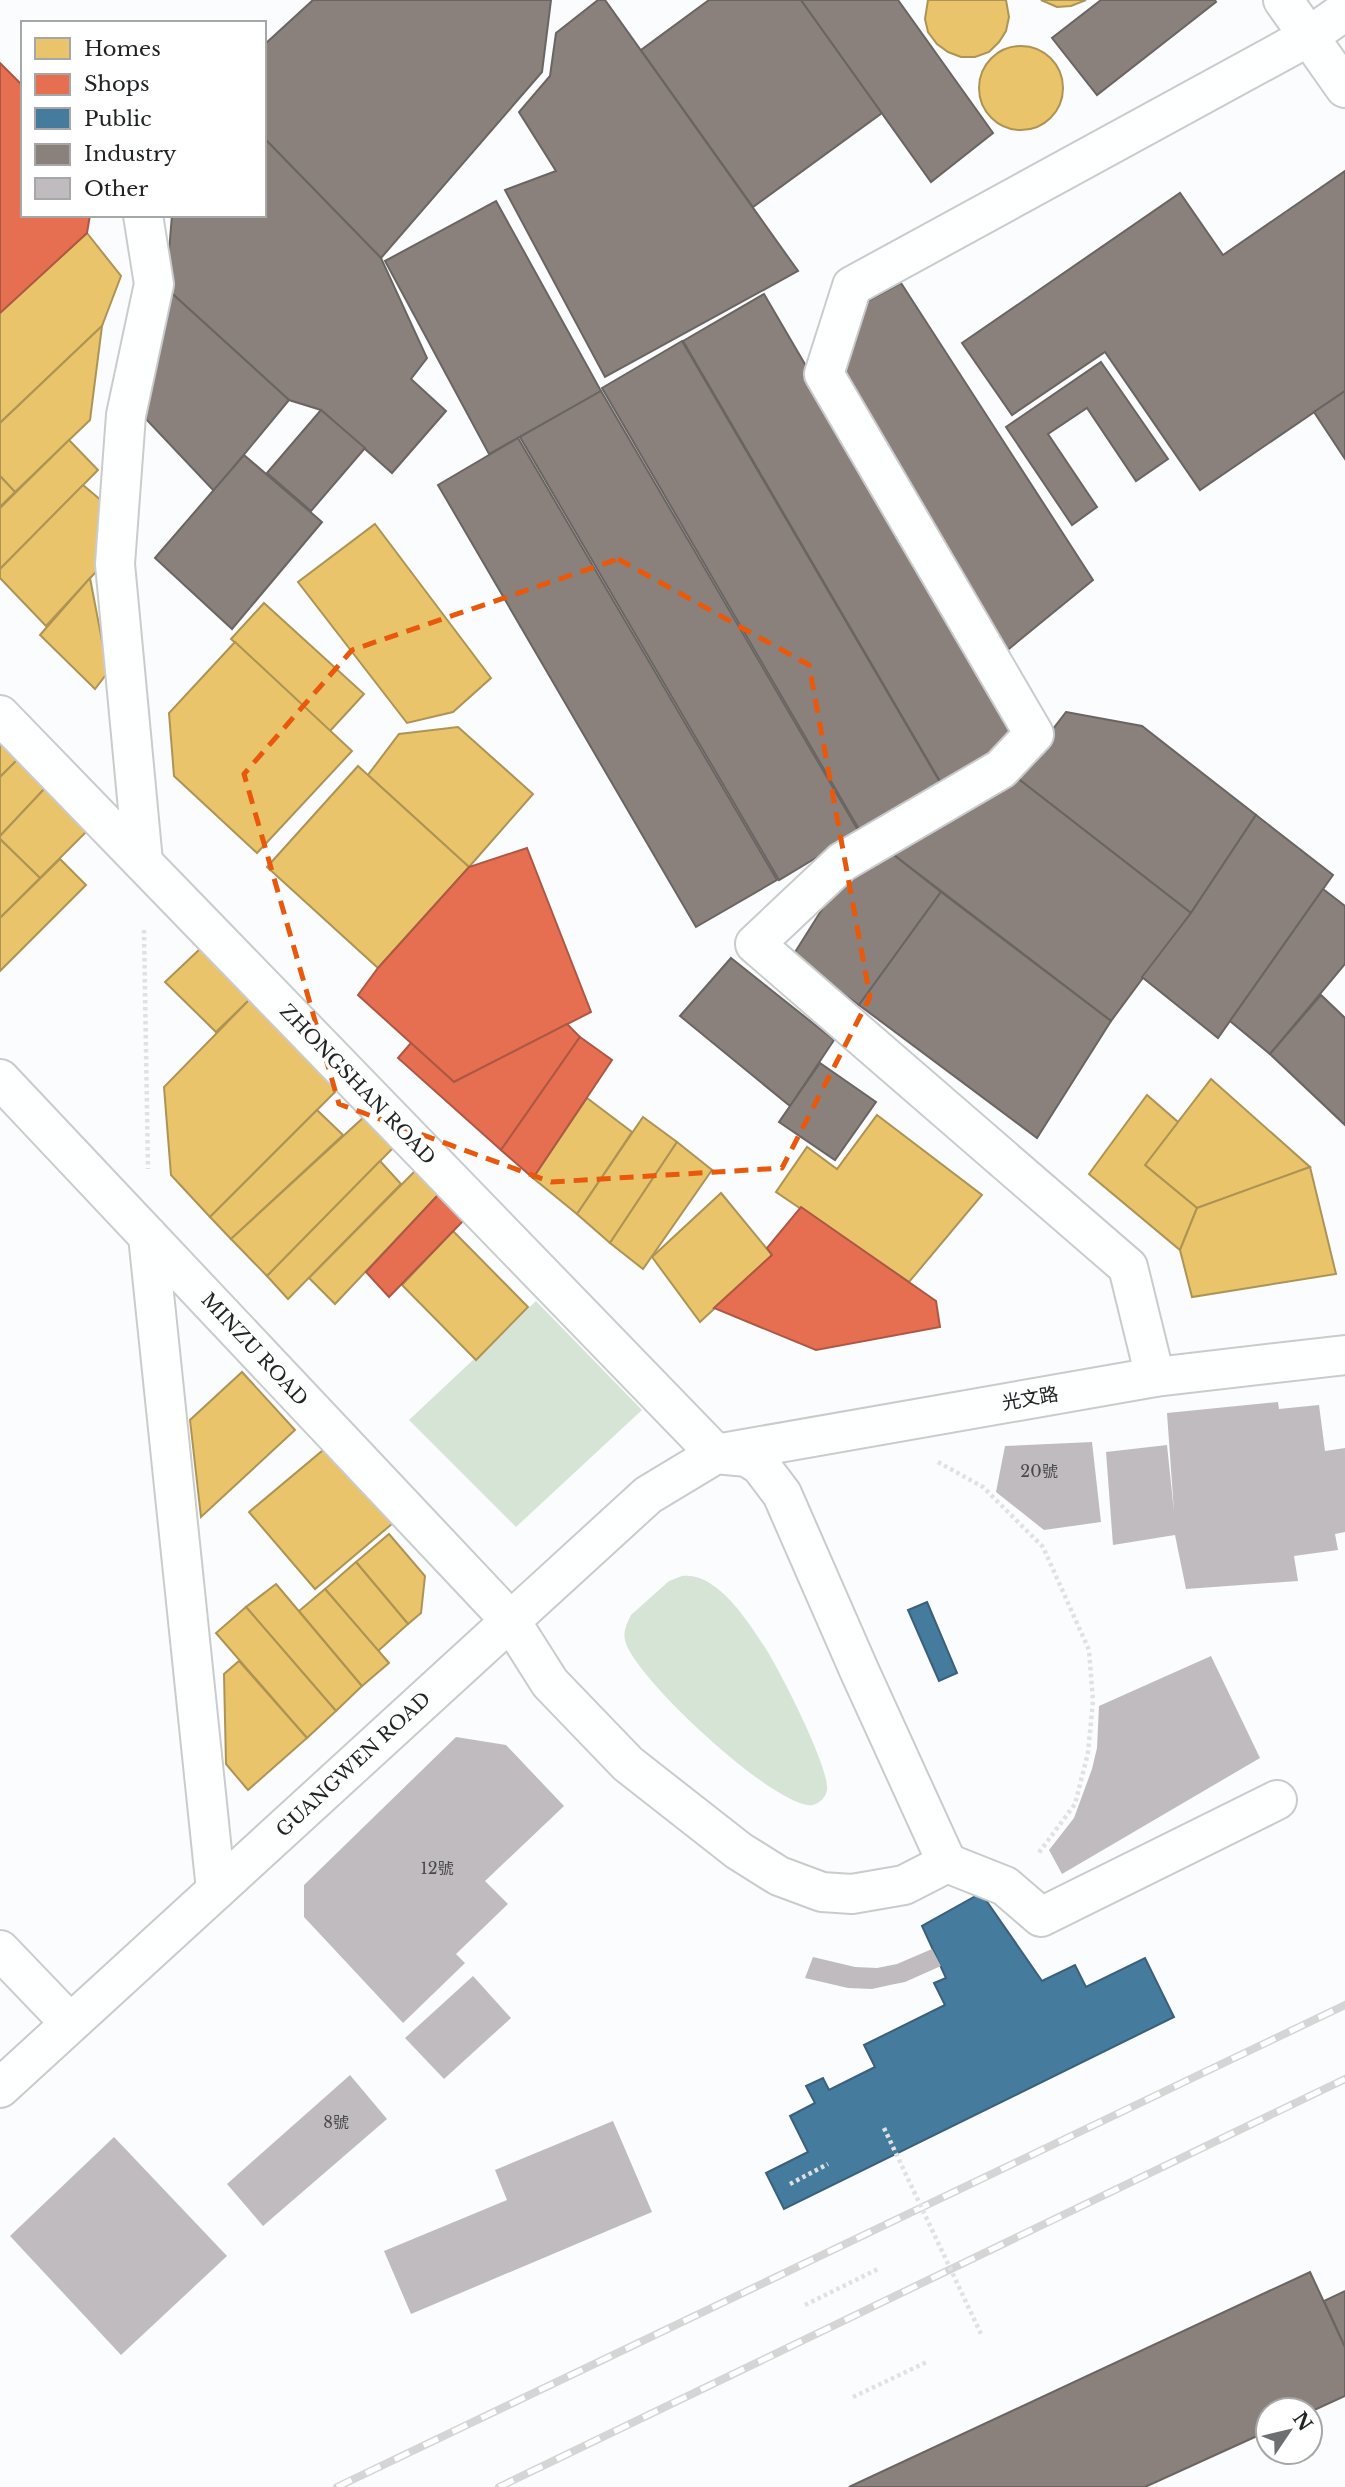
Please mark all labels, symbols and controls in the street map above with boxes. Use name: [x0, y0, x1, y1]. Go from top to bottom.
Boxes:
legend: [21, 21, 266, 217]
text: Homes: [84, 36, 161, 62]
text: Shops: [84, 71, 150, 97]
text: Public: [84, 106, 151, 132]
text: Industry: [84, 141, 177, 167]
text: Other: [84, 176, 148, 202]
street label: ZHONGSHAN ROAD: [275, 999, 440, 1169]
street label: MINZU ROAD: [197, 1288, 313, 1410]
street label: 光文路: [1000, 1382, 1060, 1415]
house number: 20號: [1020, 1461, 1058, 1481]
street label: GUANGWEN ROAD: [272, 1687, 435, 1842]
house number: 12號: [421, 1858, 454, 1878]
house number: 8號: [323, 2112, 349, 2132]
north arrow: [1254, 2396, 1324, 2466]
text: N: [1288, 2408, 1317, 2436]

